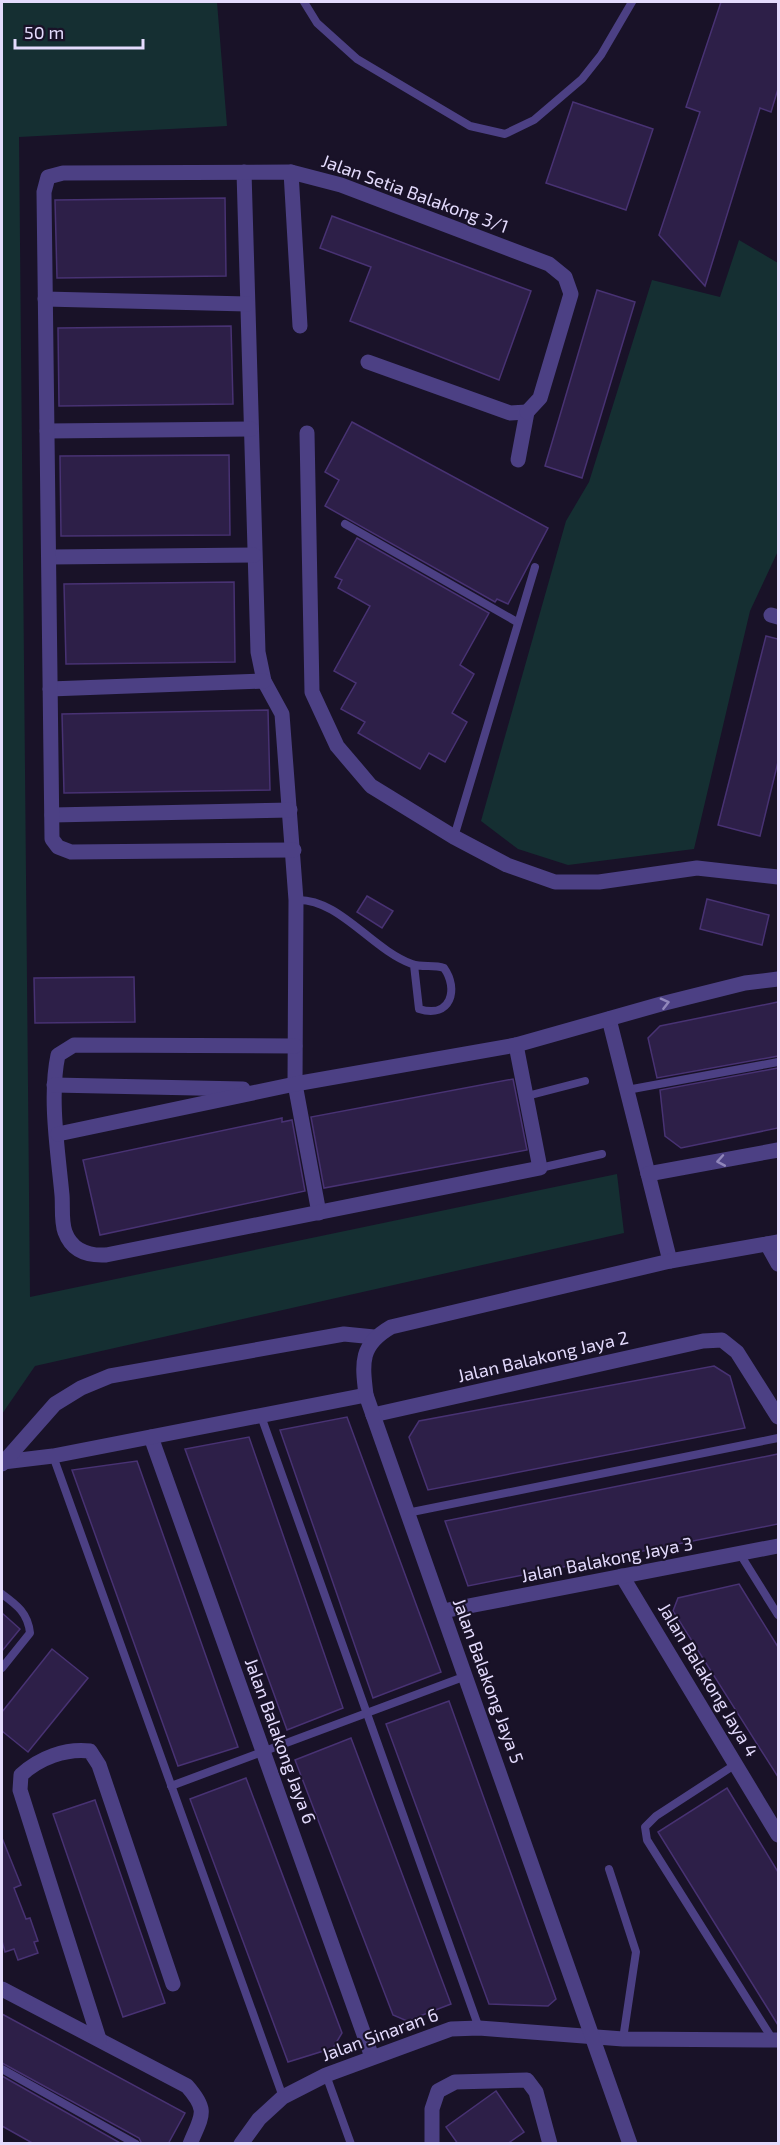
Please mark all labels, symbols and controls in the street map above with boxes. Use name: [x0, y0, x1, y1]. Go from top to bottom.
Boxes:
scale bar: [15, 12, 142, 50]
text: 50 m: [24, 21, 64, 43]
street label: Jalan Setia Balakong 3/1: [319, 149, 512, 237]
one-way arrow: [660, 998, 670, 1010]
one-way arrow: [716, 1154, 726, 1167]
street label: Jalan Balakong Jaya 2: [455, 1326, 630, 1386]
street label: Jalan Balakong Jaya 3: [519, 1532, 695, 1586]
street label: Jalan Balakong Jaya 5: [449, 1595, 529, 1766]
street label: Jalan Balakong Jaya 4: [654, 1599, 764, 1760]
street label: Jalan Balakong Jaya 6: [241, 1655, 321, 1827]
street label: Jalan Sinaran 6: [318, 2003, 441, 2065]

